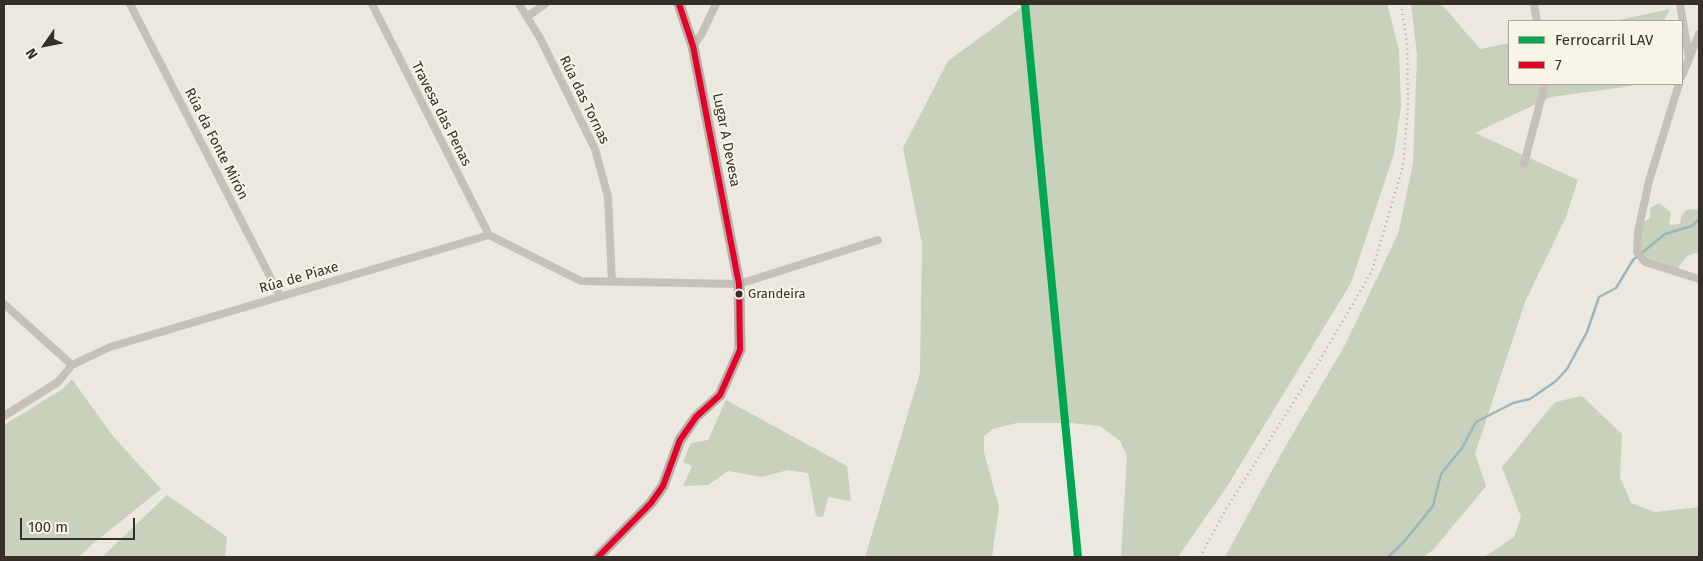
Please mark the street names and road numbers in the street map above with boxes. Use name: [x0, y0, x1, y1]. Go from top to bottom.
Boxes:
street label: Rúa das Tornas: [555, 53, 613, 147]
street label: Travesa das Penas: [407, 59, 475, 169]
street label: Rúa da Fonte Mirón: [181, 85, 251, 203]
street label: Lugar A Devesa: [709, 92, 743, 188]
street label: Rúa de Piaxe: [257, 259, 341, 297]

